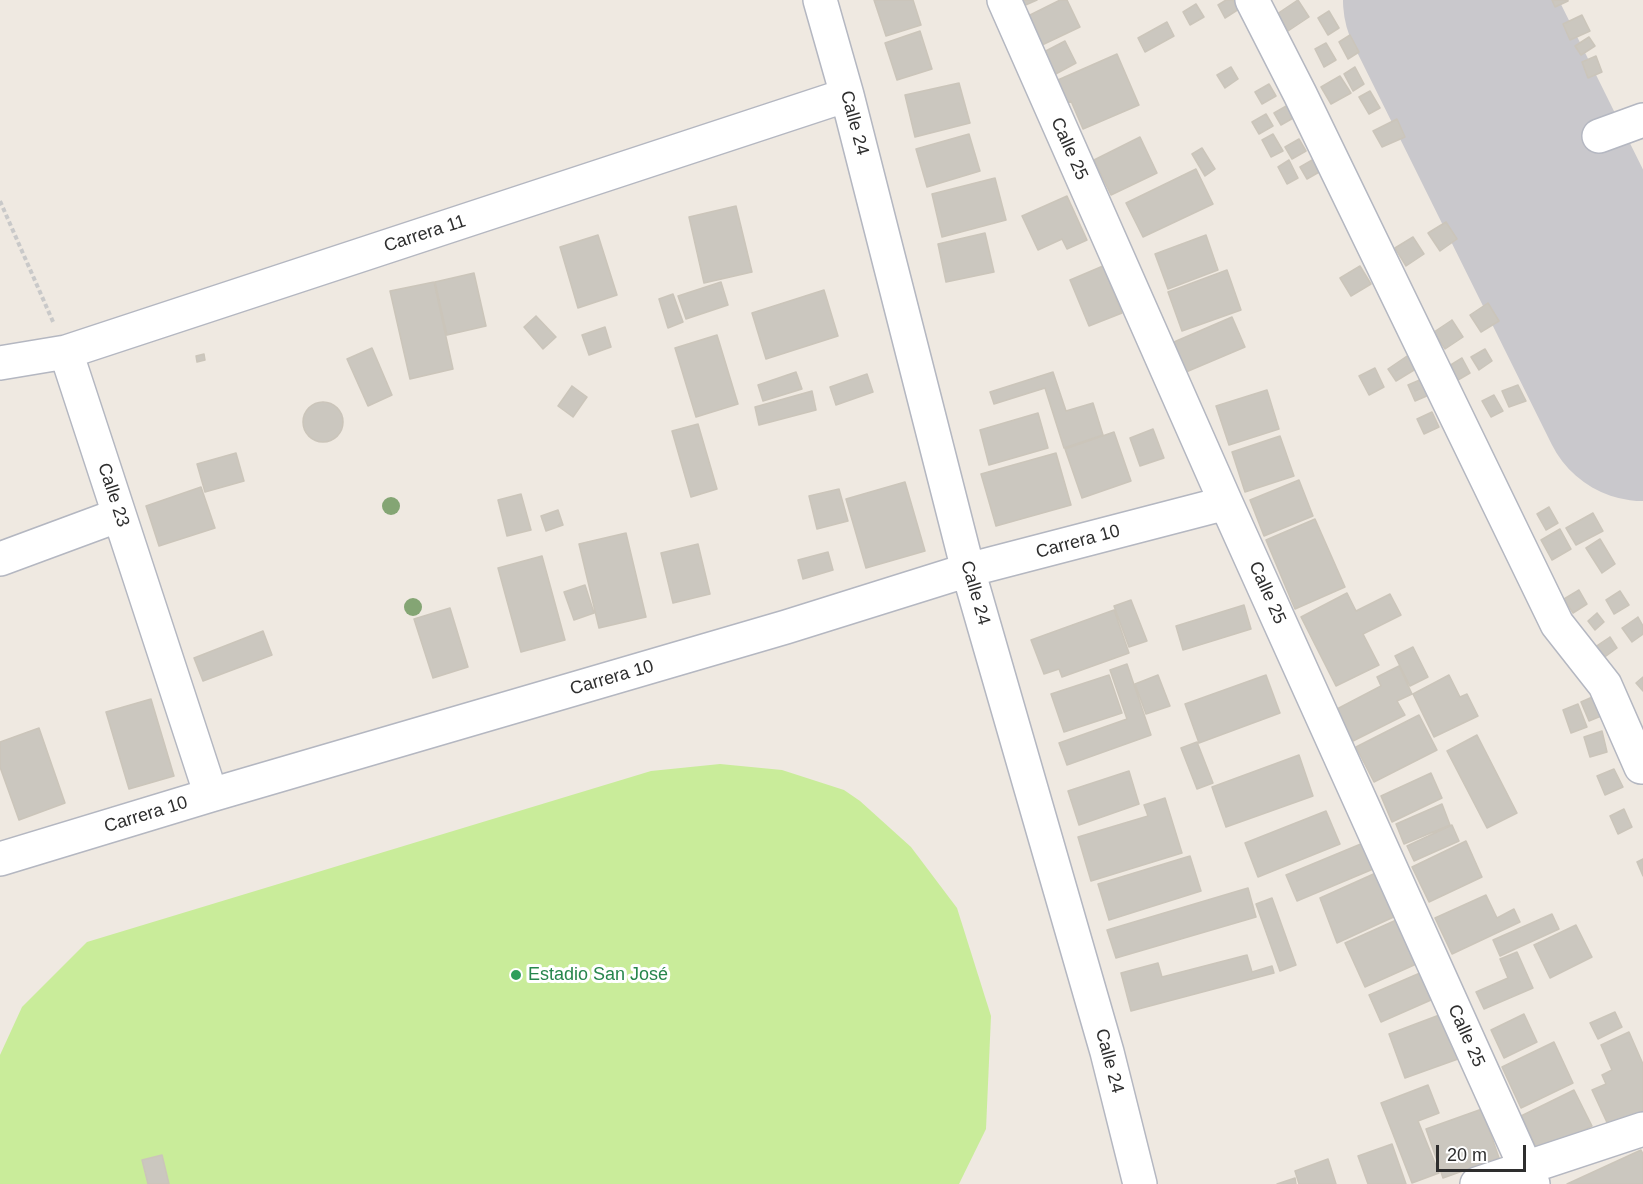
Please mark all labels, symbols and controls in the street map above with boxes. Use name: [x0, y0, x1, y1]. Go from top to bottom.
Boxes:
street label: Calle 24: [835, 88, 873, 158]
street label: Calle 25: [1046, 114, 1092, 184]
street label: Carrera 11: [381, 211, 469, 257]
street label: Calle 23: [93, 460, 133, 530]
street label: Carrera 10: [1034, 520, 1122, 564]
street label: Calle 24: [956, 558, 994, 628]
street label: Calle 25: [1244, 558, 1290, 628]
street label: Carrera 10: [568, 656, 656, 700]
street label: Carrera 10: [102, 792, 190, 838]
place label: Estadio San José: [528, 964, 668, 986]
marker: Estadio San José: [509, 968, 523, 982]
street label: Calle 25: [1443, 1001, 1489, 1071]
street label: Calle 24: [1090, 1026, 1128, 1096]
scale bar: [1439, 1133, 1529, 1171]
text: 20 m: [1447, 1145, 1487, 1165]

